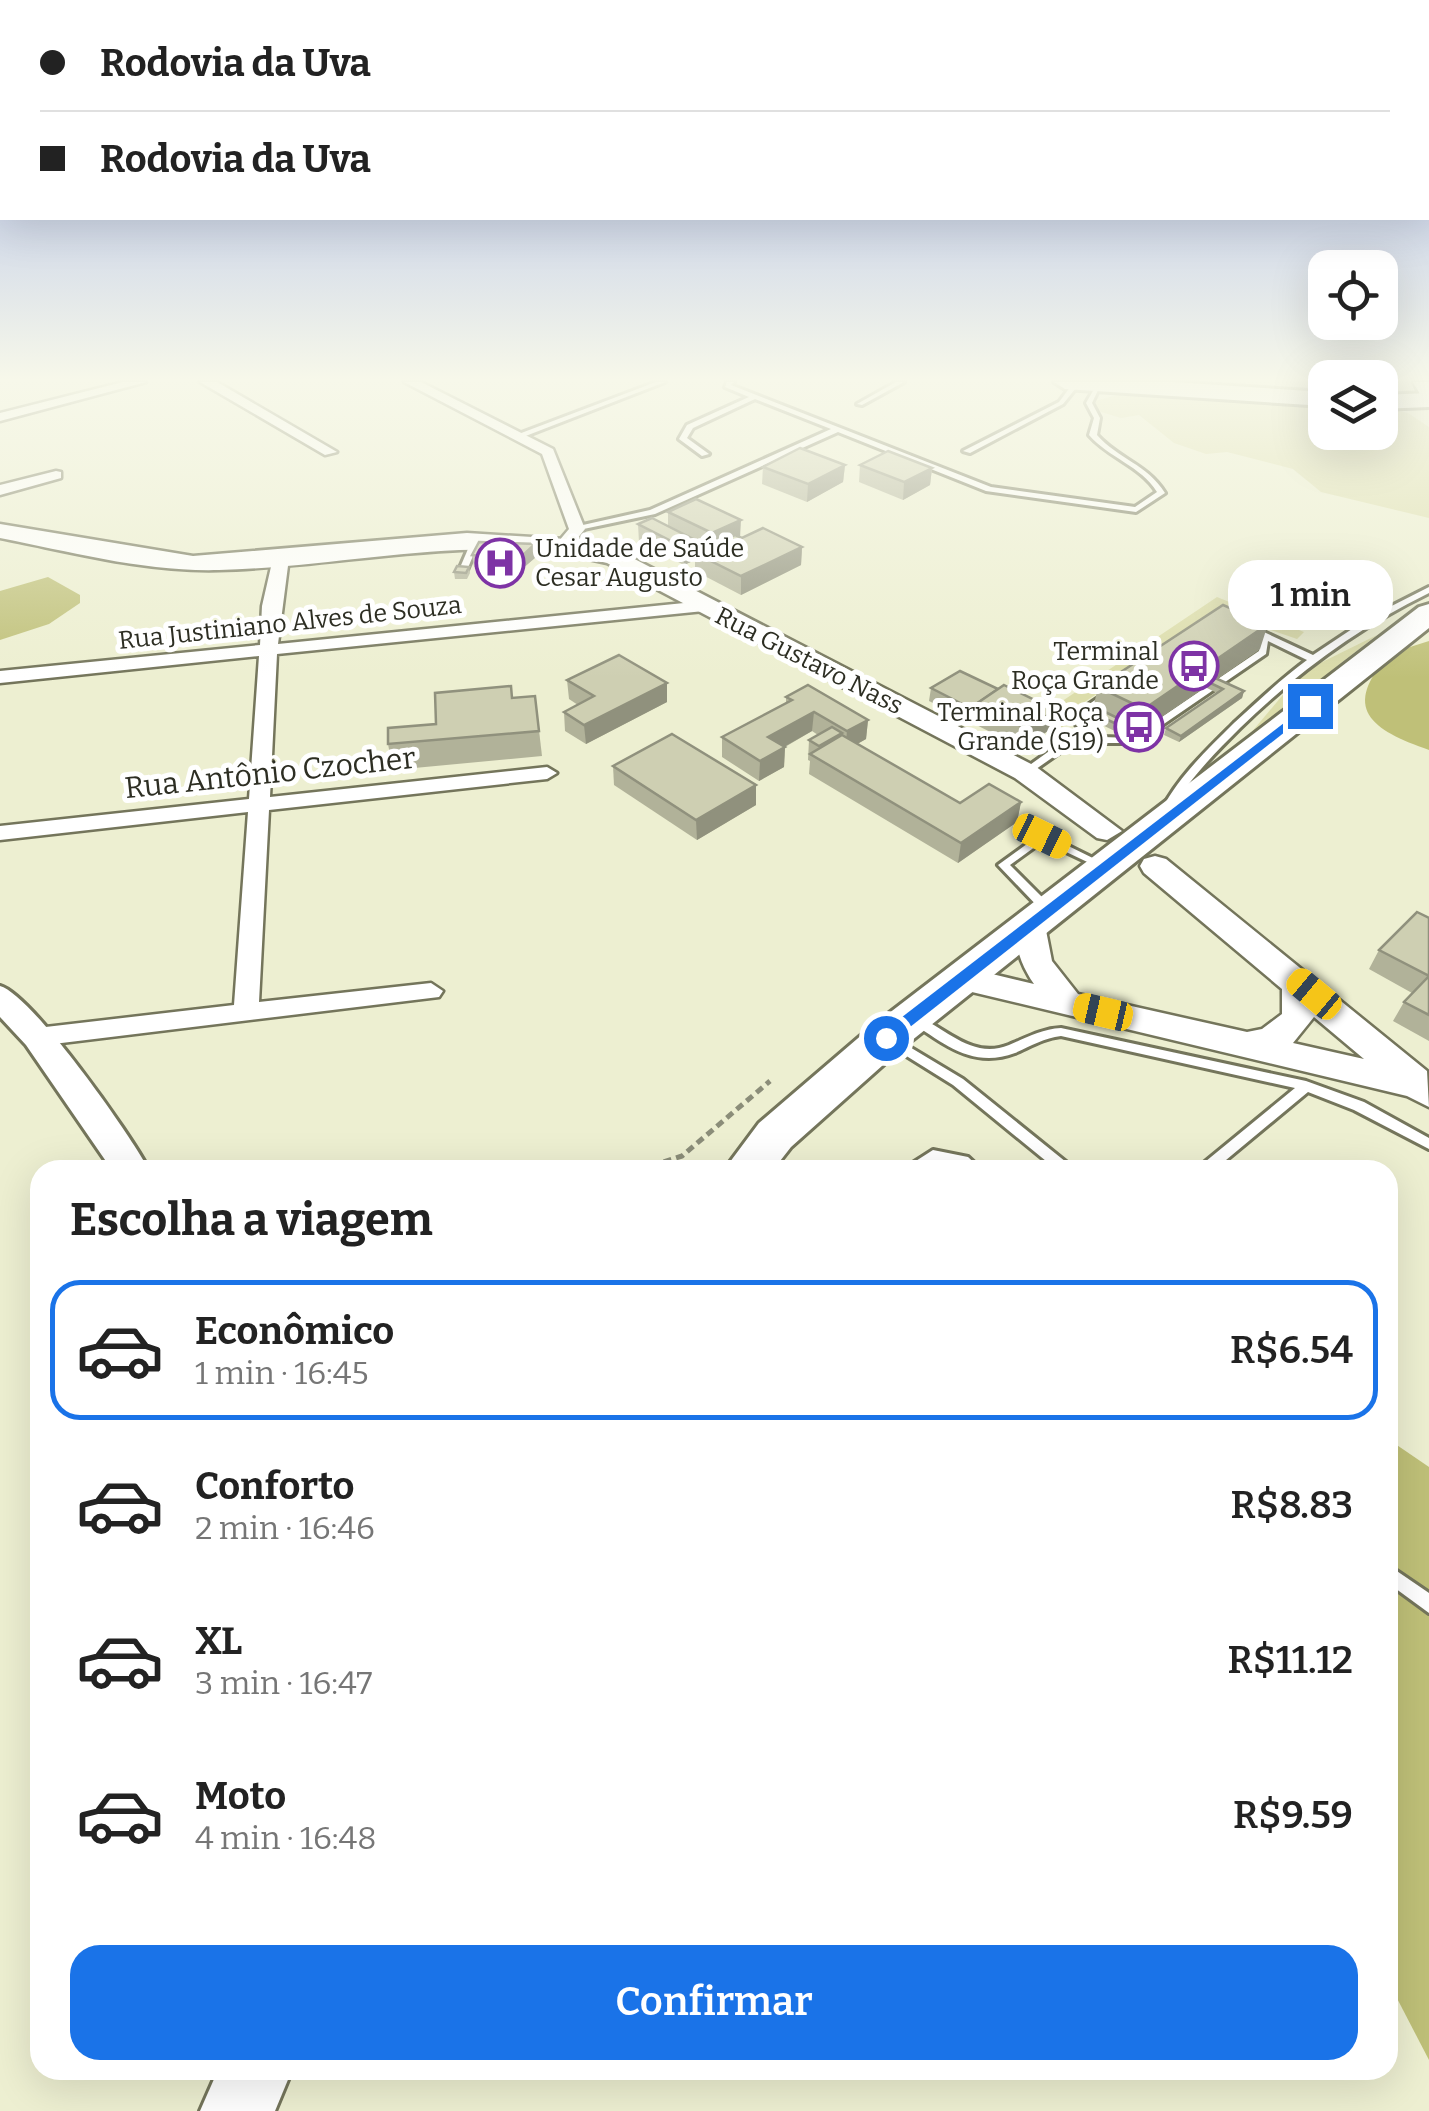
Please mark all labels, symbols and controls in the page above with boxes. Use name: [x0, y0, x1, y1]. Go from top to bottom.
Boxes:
text: Rodovia da Uva: [100, 40, 371, 86]
text: Rodovia da Uva: [100, 136, 371, 182]
map controls: [1308, 250, 1398, 450]
button: locate: [1308, 250, 1398, 340]
button: layers: [1308, 360, 1398, 450]
place label: Unidade de Saúde Cesar Augusto: [535, 534, 744, 593]
hospital icon: Unidade de Saúde Cesar Augusto: [474, 537, 526, 589]
callout: 1 min: [1228, 561, 1392, 631]
text: 1 min: [1270, 576, 1351, 614]
street label: Rua Justiniano Alves de Souza: [117, 590, 463, 656]
street label: Rua Gustavo Nass: [710, 601, 908, 721]
place label: Terminal Roça Grande: [1011, 637, 1159, 696]
bus stop icon: Terminal Roça Grande: [1168, 640, 1220, 692]
route end: [1288, 684, 1333, 729]
place label: Terminal Roça Grande (S19): [937, 698, 1104, 757]
bus stop icon: Terminal Roça Grande (S19): [1113, 701, 1165, 753]
street label: Rua Antônio Czocher: [123, 740, 417, 806]
car: [1008, 809, 1076, 863]
car: [1281, 963, 1347, 1025]
car: [1070, 991, 1136, 1033]
route start: [864, 1016, 909, 1061]
text: Escolha a viagem: [70, 1193, 433, 1247]
icon: car: [75, 1305, 165, 1395]
text: Econômico: [195, 1308, 394, 1354]
text: R$6.54: [1230, 1327, 1353, 1373]
text: 1 min · 16:45: [195, 1354, 369, 1392]
icon: car: [75, 1460, 165, 1550]
text: Conforto: [195, 1463, 355, 1509]
text: R$8.83: [1230, 1482, 1353, 1528]
text: 2 min · 16:46: [195, 1509, 375, 1547]
icon: car: [75, 1615, 165, 1705]
text: XL: [195, 1618, 242, 1664]
text: R$11.12: [1227, 1637, 1353, 1683]
text: 3 min · 16:47: [195, 1664, 372, 1702]
icon: car: [75, 1770, 165, 1860]
text: Moto: [195, 1773, 286, 1819]
text: R$9.59: [1233, 1792, 1353, 1838]
text: 4 min · 16:48: [195, 1819, 376, 1857]
button: Confirmar: [70, 1945, 1358, 2060]

